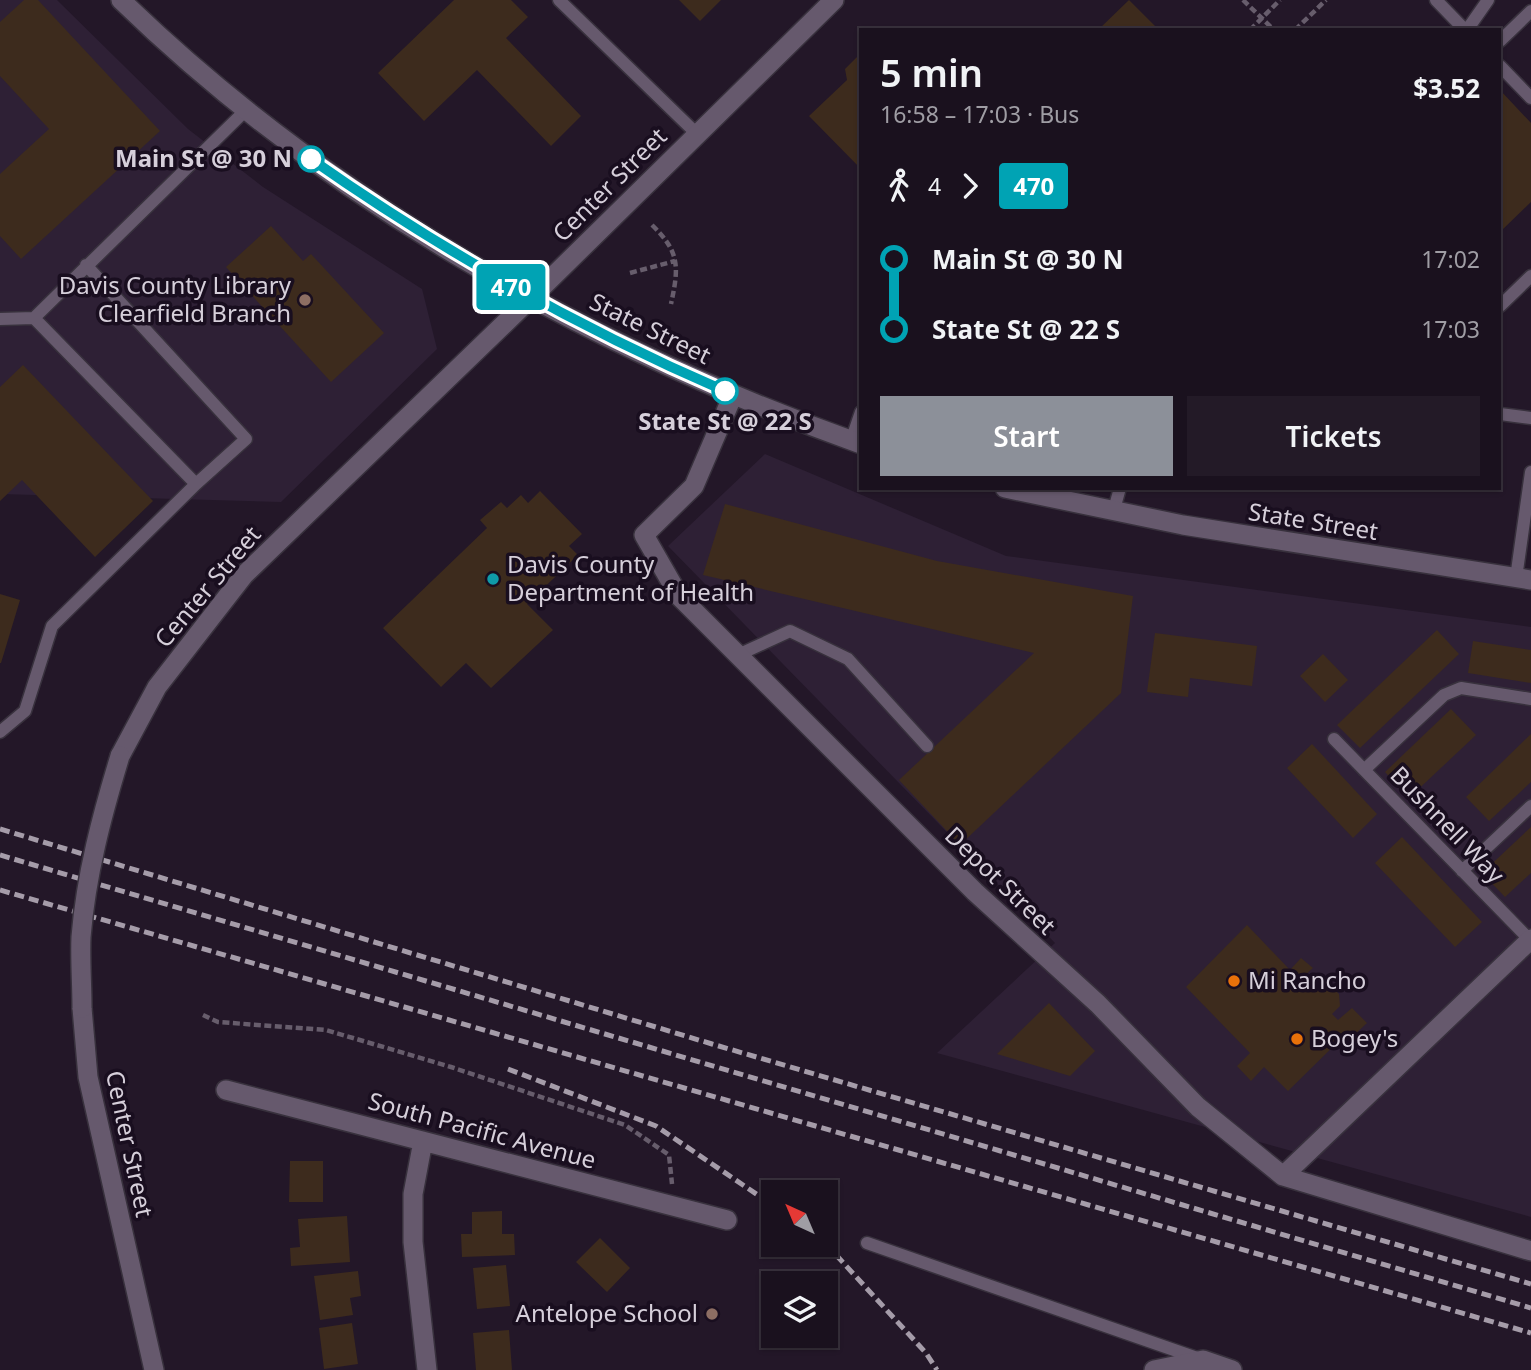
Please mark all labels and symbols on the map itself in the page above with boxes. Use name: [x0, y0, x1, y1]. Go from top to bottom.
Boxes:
street label: Center Street: [545, 119, 673, 248]
place label: Main St @ 30 N: [115, 141, 292, 174]
marker: Main St @ 30 N: [298, 146, 324, 172]
line badge: 470: [471, 264, 551, 310]
place label: Davis County Library Clearfield Branch: [59, 268, 292, 329]
street label: State Street: [585, 284, 717, 371]
marker: Davis County Library Clearfield Branch: [297, 292, 313, 308]
marker: State St @ 22 S: [712, 378, 738, 404]
place label: State St @ 22 S: [638, 404, 812, 437]
street label: State Street: [1246, 494, 1381, 547]
street label: Center Street: [146, 518, 268, 654]
place label: Davis County Department of Health: [507, 547, 754, 608]
marker: Davis County Department of Health: [485, 571, 501, 587]
street label: Bushnell Way: [1384, 758, 1513, 890]
street label: Depot Street: [938, 819, 1064, 941]
place label: Mi Rancho: [1248, 963, 1366, 996]
marker: Mi Rancho: [1226, 973, 1242, 989]
place label: Bogey's: [1311, 1021, 1398, 1054]
marker: Bogey's: [1289, 1031, 1305, 1047]
street label: Center Street: [99, 1067, 162, 1220]
street label: South Pacific Avenue: [365, 1083, 600, 1176]
north arrow: [761, 1180, 838, 1256]
place label: Antelope School: [516, 1296, 698, 1329]
marker: Antelope School: [704, 1306, 720, 1322]

